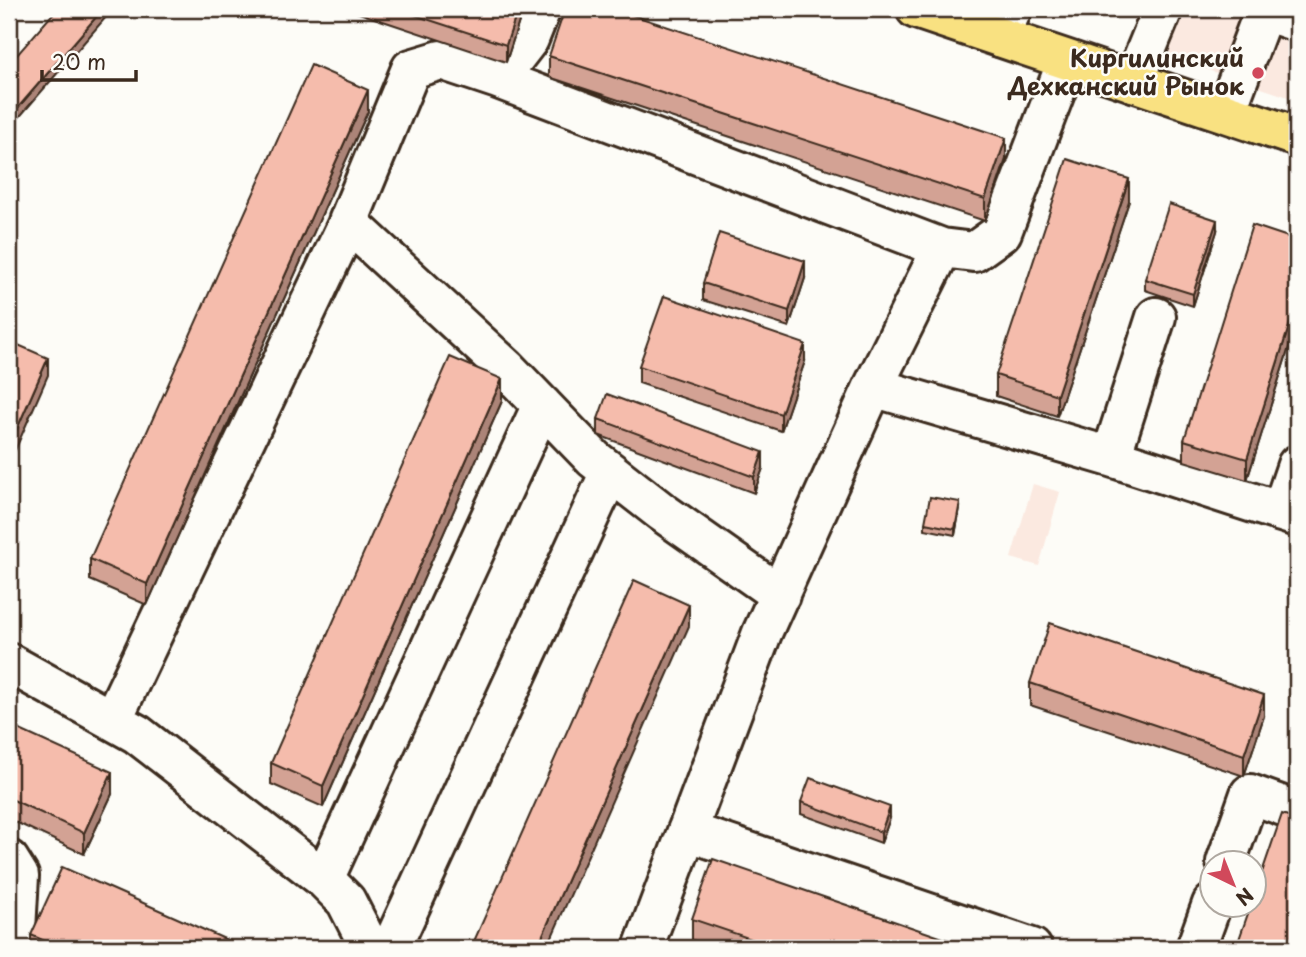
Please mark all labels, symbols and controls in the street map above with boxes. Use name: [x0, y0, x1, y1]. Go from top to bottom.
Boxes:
scale bar: [42, 38, 136, 82]
place label: Киргилинский Дехканский Рынок: [1007, 39, 1245, 103]
text: 20 m: [52, 45, 106, 77]
marker: Киргилинский Дехканский Рынок: [1250, 65, 1266, 81]
north arrow: [1198, 848, 1268, 918]
text: N: [1230, 882, 1260, 913]

